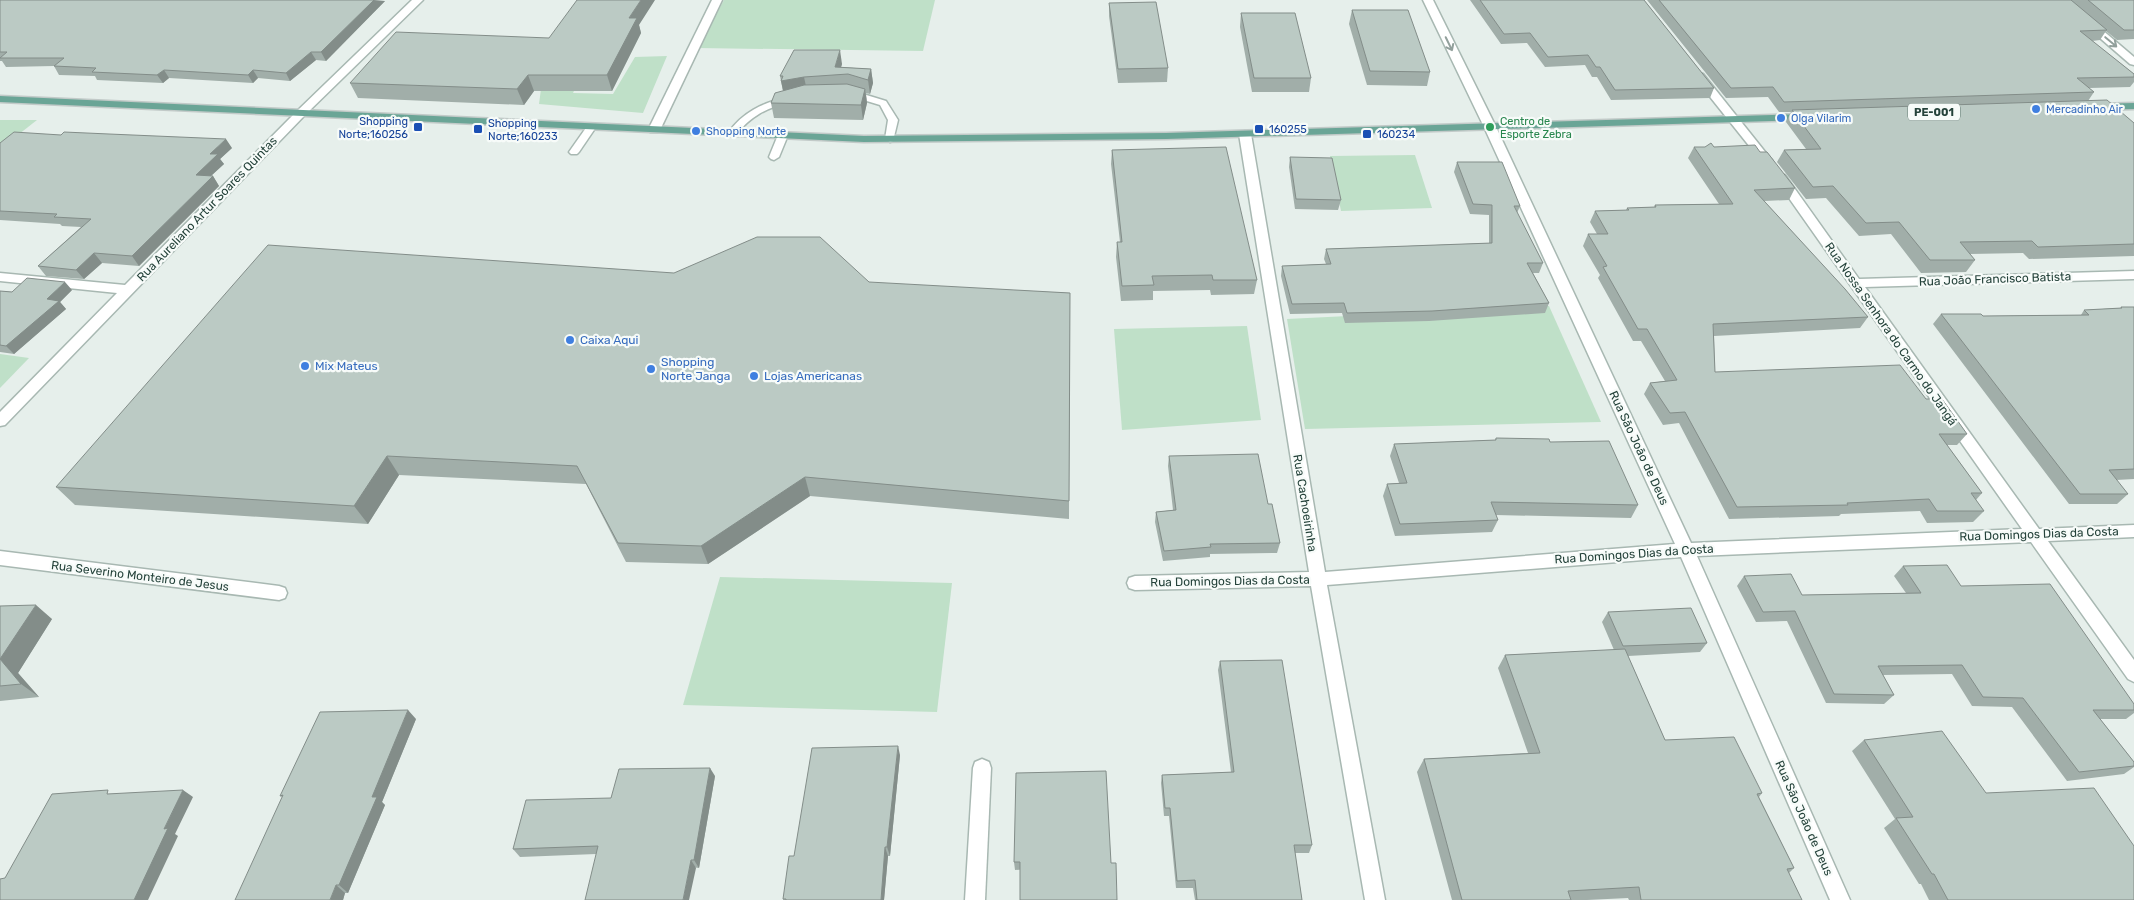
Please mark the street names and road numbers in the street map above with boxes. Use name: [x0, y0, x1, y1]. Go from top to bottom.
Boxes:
road number: PE-001: [1908, 104, 1960, 120]
street label: Rua Aureliano Artur Soares Quintas: [134, 134, 280, 284]
street label: Rua Nossa Senhora do Carmo do Jangá: [1822, 240, 1960, 428]
street label: Rua João Francisco Batista: [1919, 269, 2071, 289]
street label: Rua São João de Deus: [1606, 389, 1672, 507]
street label: Rua Cachoeirinha: [1290, 453, 1320, 553]
street label: Rua Domingos Dias da Costa: [1959, 524, 2119, 544]
street label: Rua Domingos Dias da Costa: [1554, 541, 1714, 567]
street label: Rua Severino Monteiro de Jesus: [50, 558, 230, 594]
street label: Rua Domingos Dias da Costa: [1150, 573, 1310, 589]
street label: Rua São João de Deus: [1772, 758, 1836, 878]

